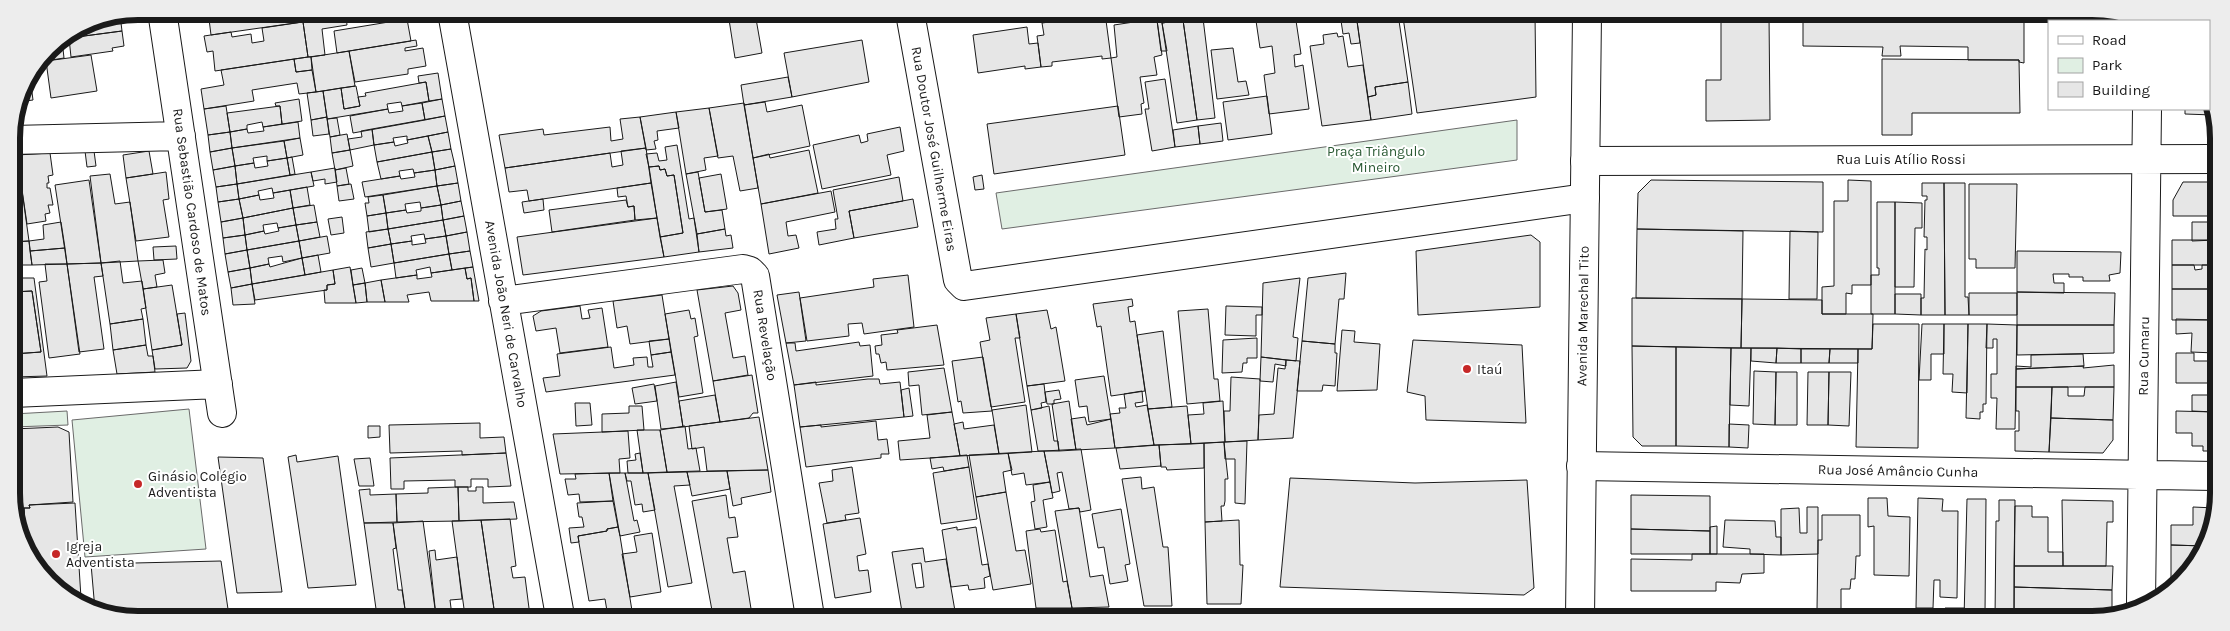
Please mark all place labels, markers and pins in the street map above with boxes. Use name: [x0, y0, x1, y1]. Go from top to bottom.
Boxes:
place label: Itaú: [1477, 361, 1502, 378]
marker: Itaú: [1461, 363, 1473, 375]
place label: Ginásio Colégio Adventista: [148, 468, 247, 501]
marker: Ginásio Colégio Adventista: [132, 478, 144, 490]
place label: Igreja Adventista: [66, 538, 135, 571]
marker: Igreja Adventista: [50, 548, 62, 560]

